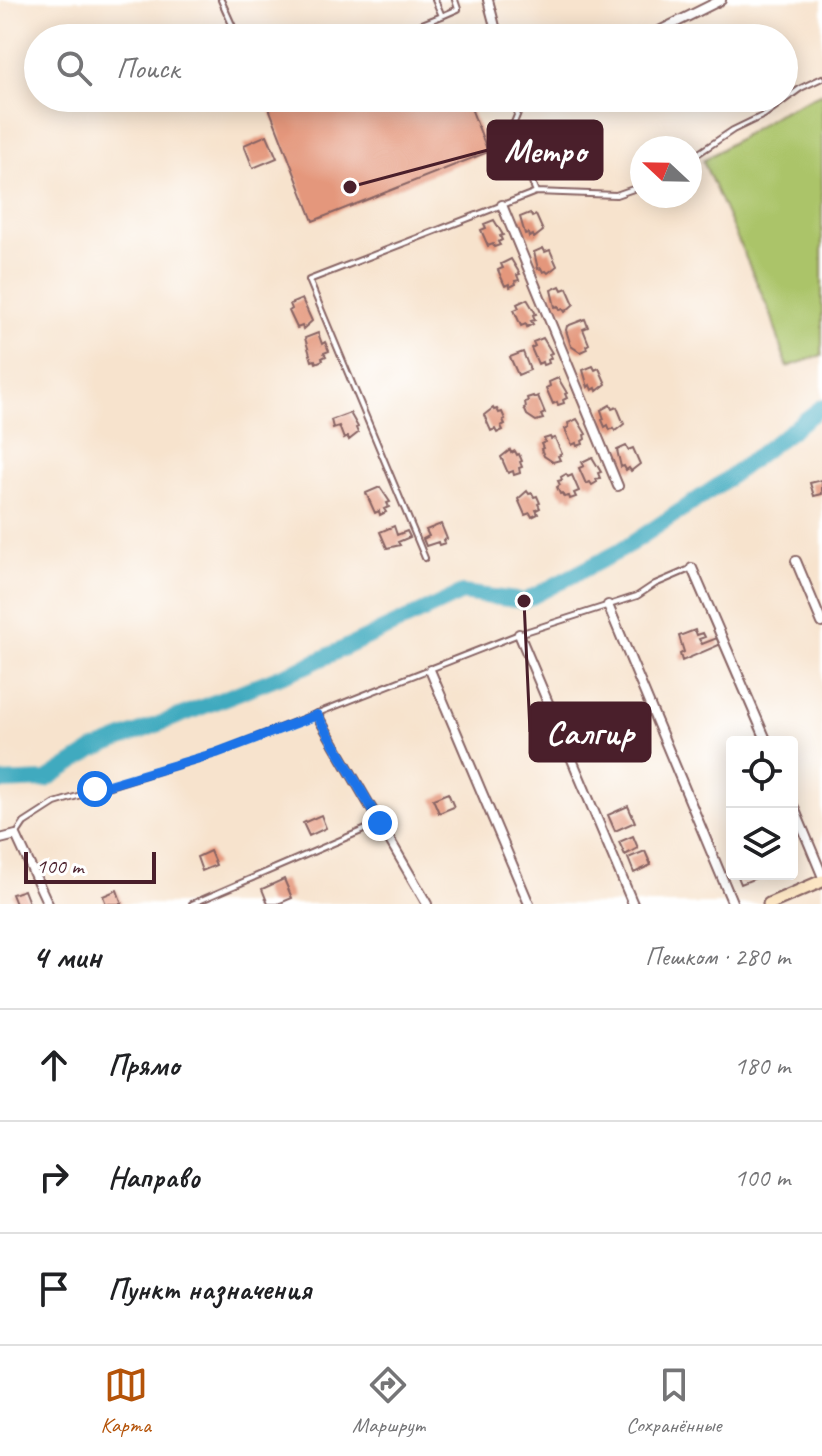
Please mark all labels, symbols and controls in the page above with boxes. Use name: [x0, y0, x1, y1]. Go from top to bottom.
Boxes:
search box: [24, 24, 798, 112]
icon: search: [52, 46, 96, 90]
text: Поиск: [116, 49, 179, 87]
callout: Метро: [488, 121, 602, 179]
text: Метро: [504, 129, 590, 172]
north arrow: [630, 136, 702, 208]
callout: Салгир: [530, 703, 650, 761]
text: Салгир: [546, 711, 637, 754]
map controls: [726, 736, 798, 880]
button: locate: [726, 736, 798, 808]
route start: [77, 771, 113, 807]
route end: [362, 805, 398, 841]
button: layers: [726, 808, 798, 880]
scale bar: [24, 848, 156, 884]
text: 100 m: [36, 852, 83, 880]
text: 4 мин: [32, 935, 101, 978]
text: Пешком · 280 m: [645, 940, 790, 973]
icon: ahead: [32, 1043, 76, 1087]
text: Прямо: [108, 1046, 179, 1084]
text: 180 m: [734, 1049, 790, 1082]
icon: right: [32, 1155, 76, 1199]
text: Направо: [108, 1158, 200, 1196]
text: 100 m: [734, 1161, 790, 1194]
icon: arrive: [32, 1267, 76, 1311]
text: Пункт назначения: [108, 1270, 311, 1308]
tab: Карта: [101, 1363, 151, 1439]
tab: Маршрут: [352, 1363, 425, 1439]
tab: Сохранённые: [626, 1363, 721, 1439]

